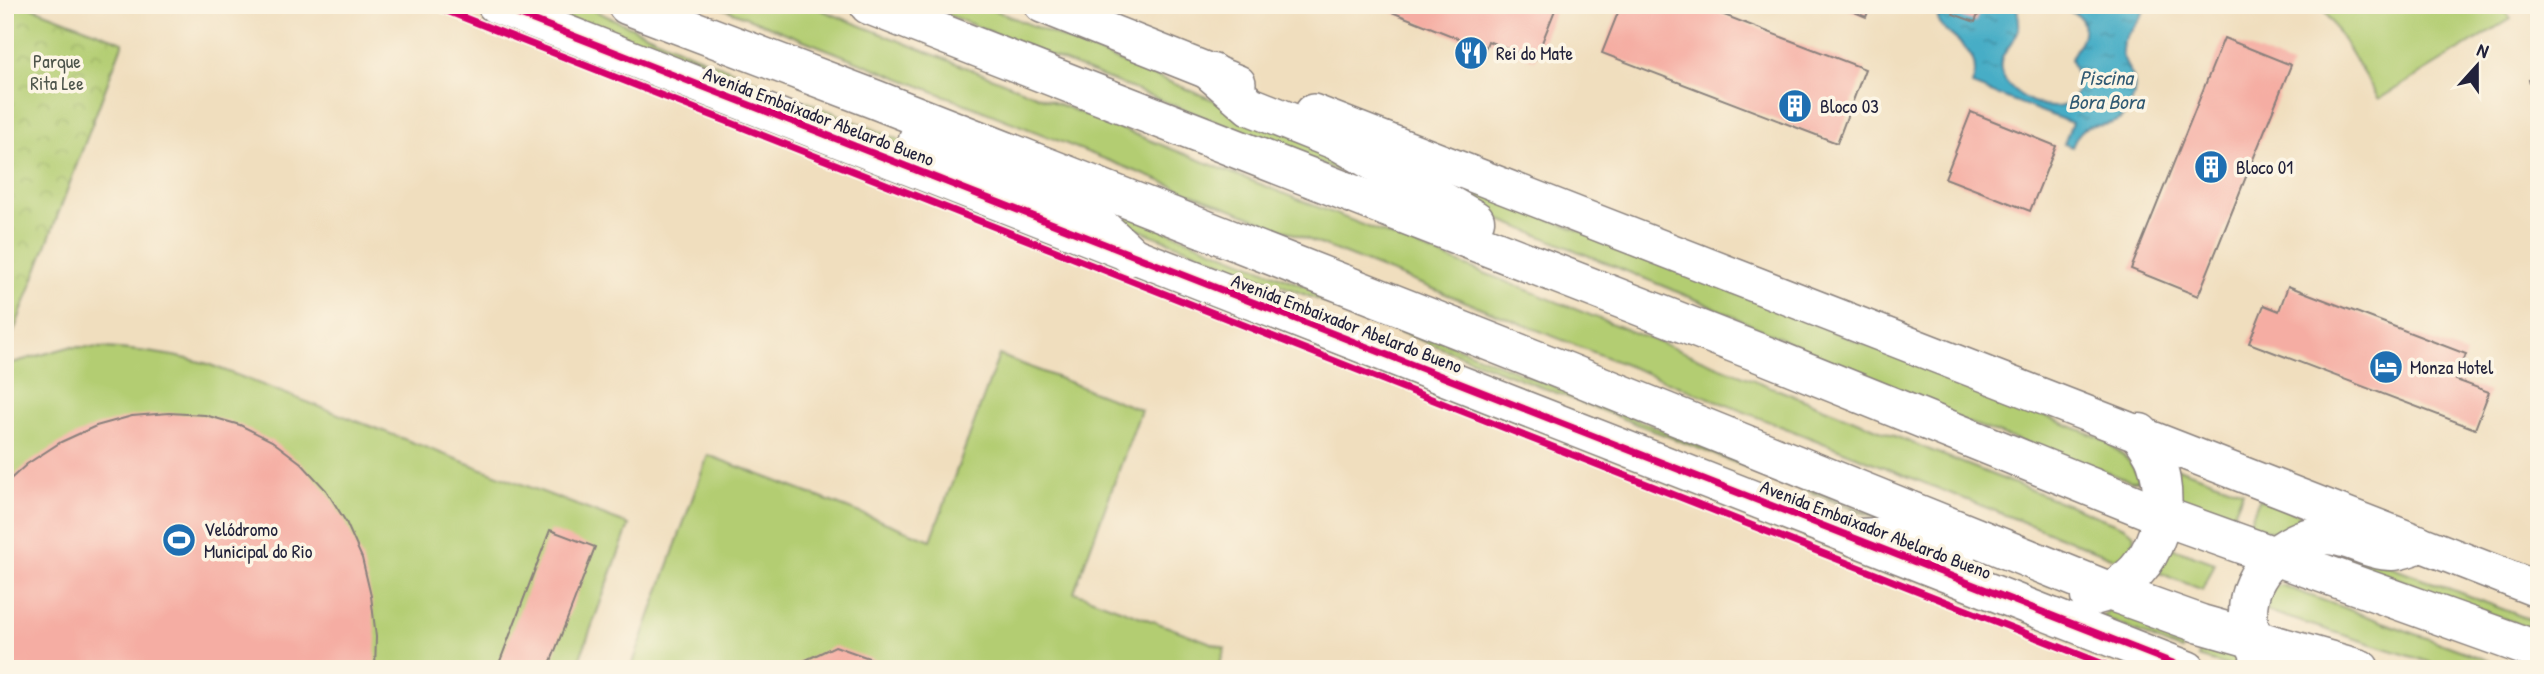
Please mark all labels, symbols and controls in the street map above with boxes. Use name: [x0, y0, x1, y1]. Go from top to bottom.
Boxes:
north arrow: [2442, 32, 2512, 102]
restaurant icon: Rei do Mate: [1452, 34, 1490, 72]
text: N: [2474, 36, 2492, 64]
place label: Rei do Mate: [1496, 40, 1574, 66]
park label: Parque Rita Lee: [30, 48, 84, 96]
street label: Avenida Embaixador Abelardo Bueno: [700, 60, 938, 172]
water label: Piscina Bora Bora: [2068, 63, 2147, 116]
building icon: Bloco 03: [1776, 87, 1814, 125]
place label: Bloco 03: [1820, 93, 1879, 119]
building icon: Bloco 01: [2192, 148, 2230, 186]
place label: Bloco 01: [2236, 154, 2293, 180]
street label: Avenida Embaixador Abelardo Bueno: [1228, 267, 1466, 379]
hotel icon: Monza Hotel: [2367, 348, 2405, 386]
place label: Monza Hotel: [2410, 354, 2494, 380]
street label: Avenida Embaixador Abelardo Bueno: [1757, 473, 1995, 585]
place label: Velódromo Municipal do Rio: [204, 516, 313, 564]
sports icon: Velódromo Municipal do Rio: [160, 521, 198, 559]

